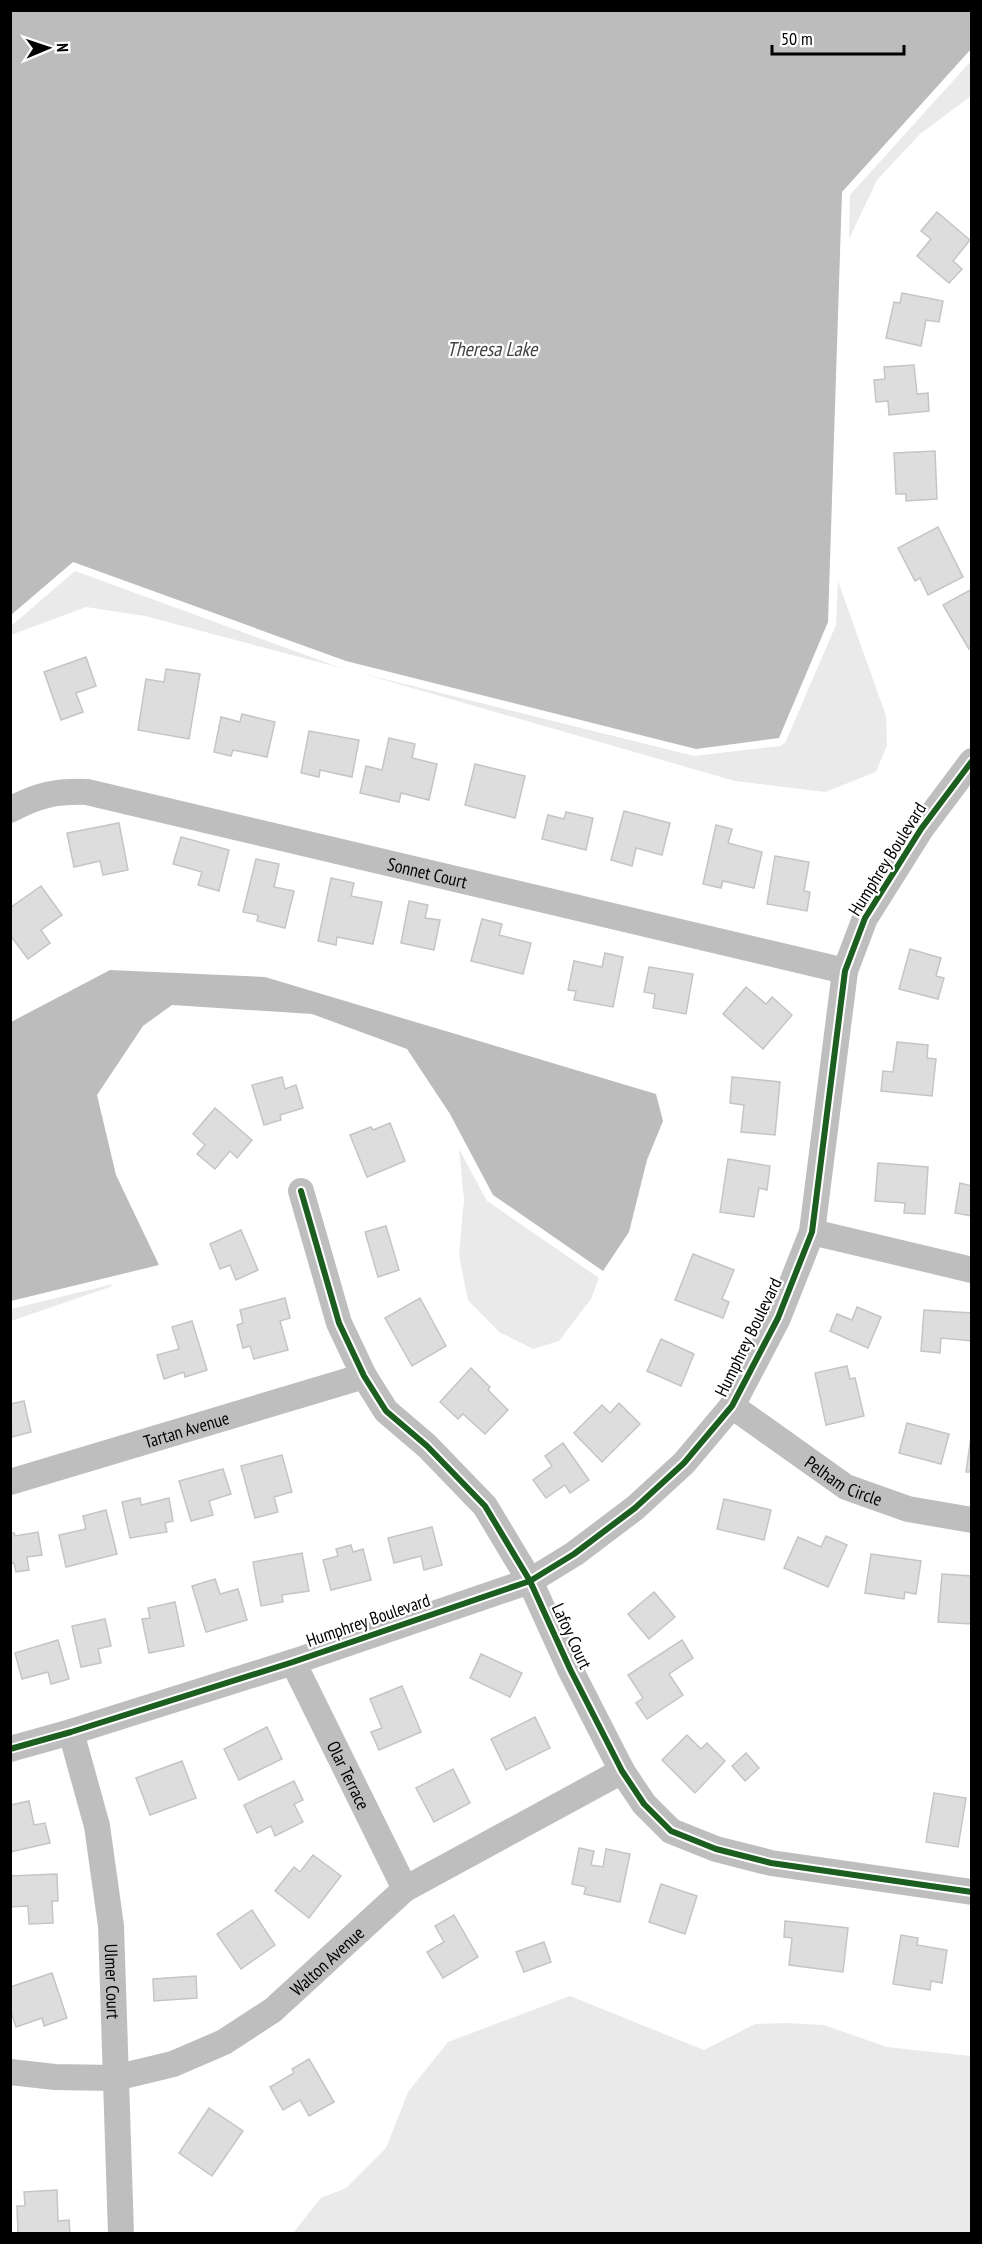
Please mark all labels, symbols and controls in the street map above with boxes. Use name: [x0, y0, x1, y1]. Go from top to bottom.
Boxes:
north arrow: [18, 18, 78, 78]
scale bar: [772, 18, 904, 56]
text: 50 m: [781, 27, 813, 50]
text: N: [53, 43, 73, 52]
water label: Theresa Lake: [447, 336, 539, 362]
street label: Humphrey Boulevard: [843, 798, 931, 920]
street label: Sonnet Court: [385, 852, 470, 893]
street label: Humphrey Boulevard: [709, 1274, 787, 1400]
street label: Tartan Avenue: [141, 1406, 232, 1453]
street label: Pelham Circle: [801, 1450, 885, 1510]
street label: Humphrey Boulevard: [303, 1588, 433, 1652]
street label: Lafoy Court: [547, 1599, 597, 1673]
street label: Olar Terrace: [322, 1737, 375, 1813]
street label: Walton Avenue: [285, 1921, 369, 2000]
street label: Ulmer Court: [100, 1944, 126, 2019]

